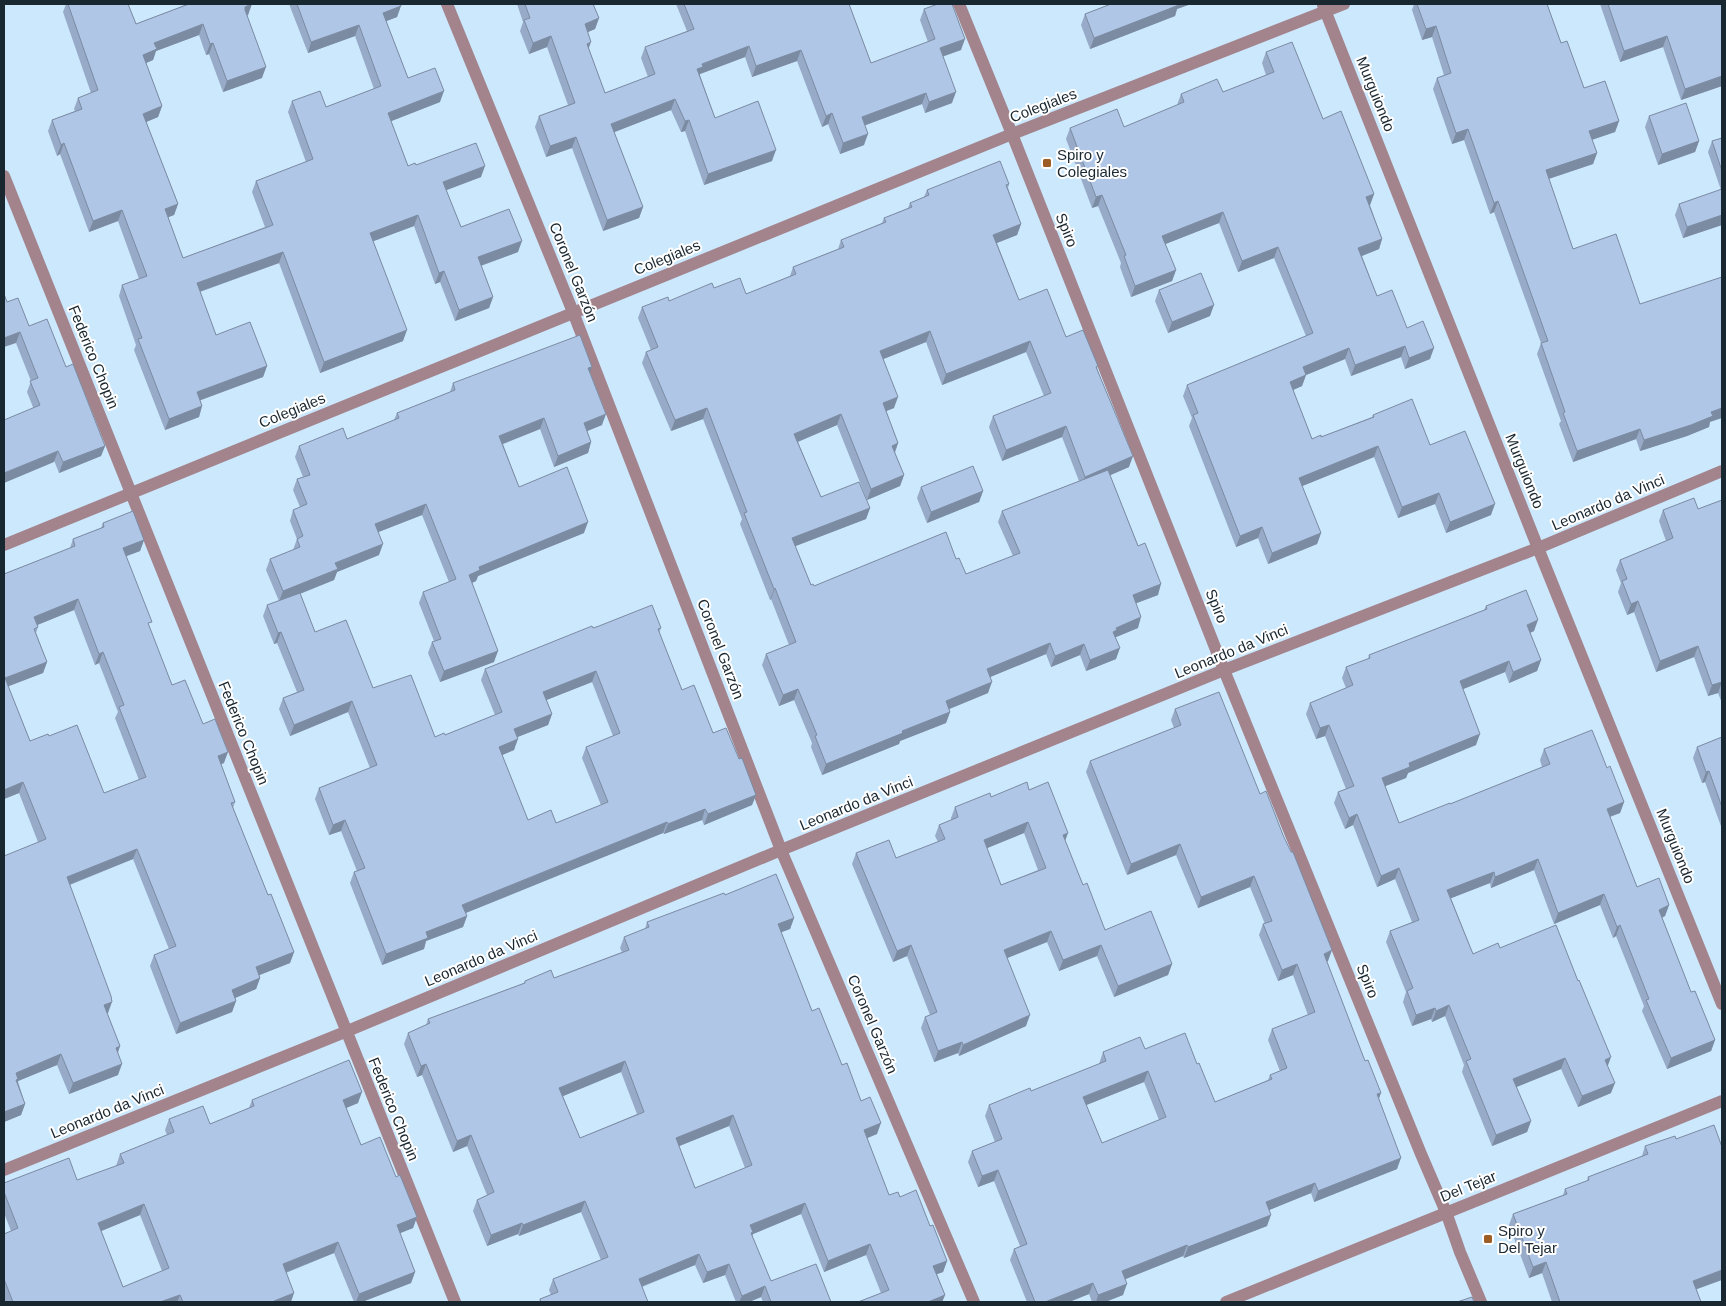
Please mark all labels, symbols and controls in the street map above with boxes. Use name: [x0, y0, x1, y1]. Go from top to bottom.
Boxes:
street label: Murguiondo: [1353, 54, 1399, 134]
street label: Colegiales: [1007, 85, 1079, 125]
place label: Spiro y Colegiales: [1057, 146, 1127, 180]
marker: Spiro y Colegiales: [1041, 157, 1053, 169]
street label: Spiro: [1053, 211, 1081, 249]
street label: Coronel Garzón: [546, 220, 602, 324]
street label: Colegiales: [631, 236, 703, 278]
street label: Federico Chopin: [66, 303, 122, 411]
street label: Colegiales: [256, 389, 328, 431]
street label: Murguiondo: [1502, 431, 1548, 511]
street label: Leonardo da Vinci: [1549, 471, 1667, 533]
street label: Spiro: [1203, 587, 1231, 625]
street label: Coronel Garzón: [694, 597, 748, 701]
street label: Leonardo da Vinci: [1172, 621, 1290, 681]
street label: Federico Chopin: [216, 679, 272, 787]
street label: Leonardo da Vinci: [797, 773, 915, 833]
street label: Murguiondo: [1653, 806, 1699, 886]
street label: Leonardo da Vinci: [422, 927, 540, 989]
street label: Spiro: [1354, 962, 1382, 1000]
street label: Coronel Garzón: [844, 972, 902, 1076]
street label: Federico Chopin: [366, 1055, 422, 1163]
street label: Leonardo da Vinci: [48, 1081, 166, 1141]
street label: Del Tejar: [1438, 1167, 1498, 1205]
place label: Spiro y Del Tejar: [1498, 1222, 1557, 1256]
marker: Spiro y Del Tejar: [1482, 1233, 1494, 1245]

